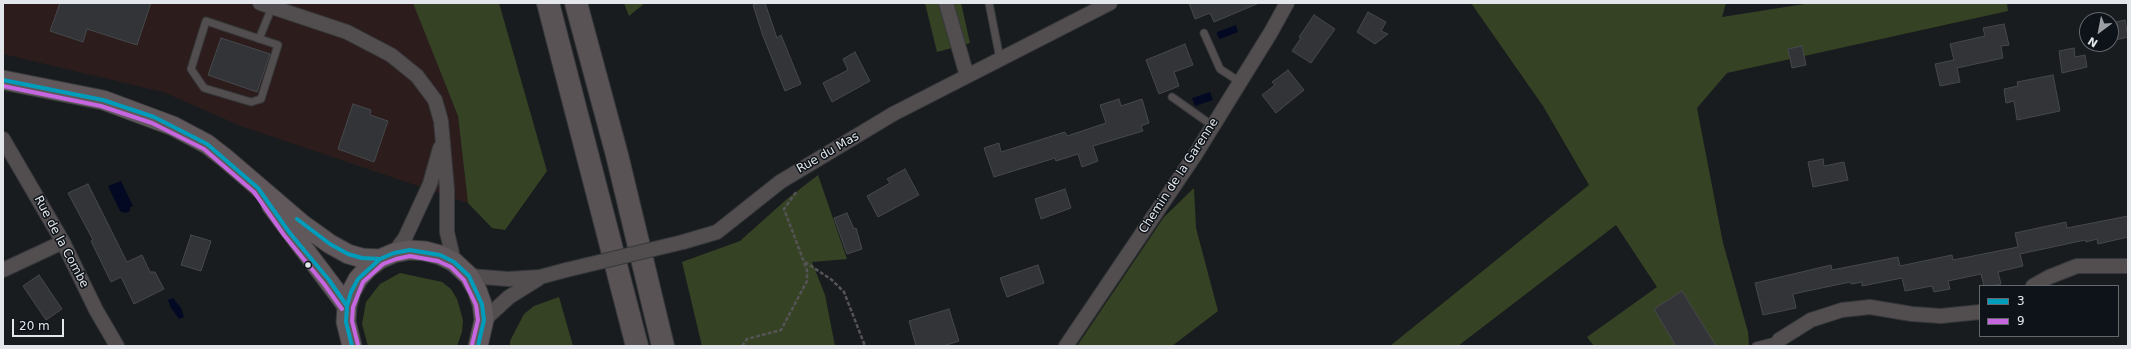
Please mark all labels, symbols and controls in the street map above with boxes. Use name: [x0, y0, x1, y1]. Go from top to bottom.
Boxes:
north arrow: [2079, 12, 2119, 52]
text: N: [2086, 34, 2100, 50]
street label: Chemin de la Garenne: [1136, 116, 1222, 236]
street label: Rue du Mas: [794, 129, 862, 177]
street label: Rue de la Combe: [31, 193, 91, 291]
unlabelled marker: [303, 260, 313, 270]
legend: [1979, 285, 2119, 337]
text: 3: [2017, 294, 2025, 308]
scale bar: [14, 311, 66, 337]
text: 9: [2017, 314, 2025, 328]
text: 20 m: [19, 319, 50, 333]

